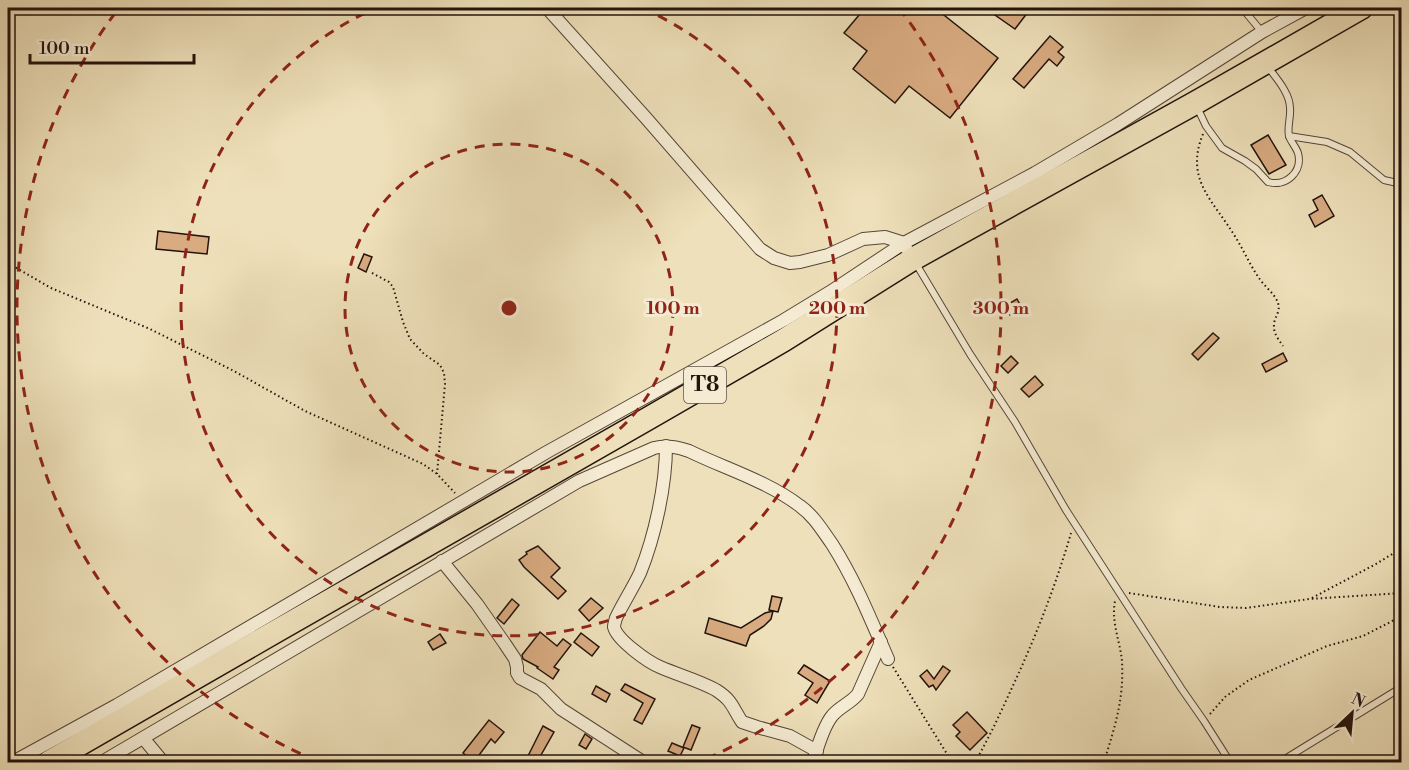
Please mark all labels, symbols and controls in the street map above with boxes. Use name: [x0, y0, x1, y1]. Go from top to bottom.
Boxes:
scale bar: [30, 27, 194, 65]
text: 100 m: [39, 37, 90, 60]
text: 100 m: [646, 297, 700, 320]
text: 200 m: [809, 297, 866, 320]
text: 300 m: [973, 297, 1030, 320]
centre of rings: [499, 298, 519, 318]
road number: T8: [684, 367, 726, 403]
north arrow: [1322, 683, 1382, 743]
text: N: [1348, 689, 1369, 712]

